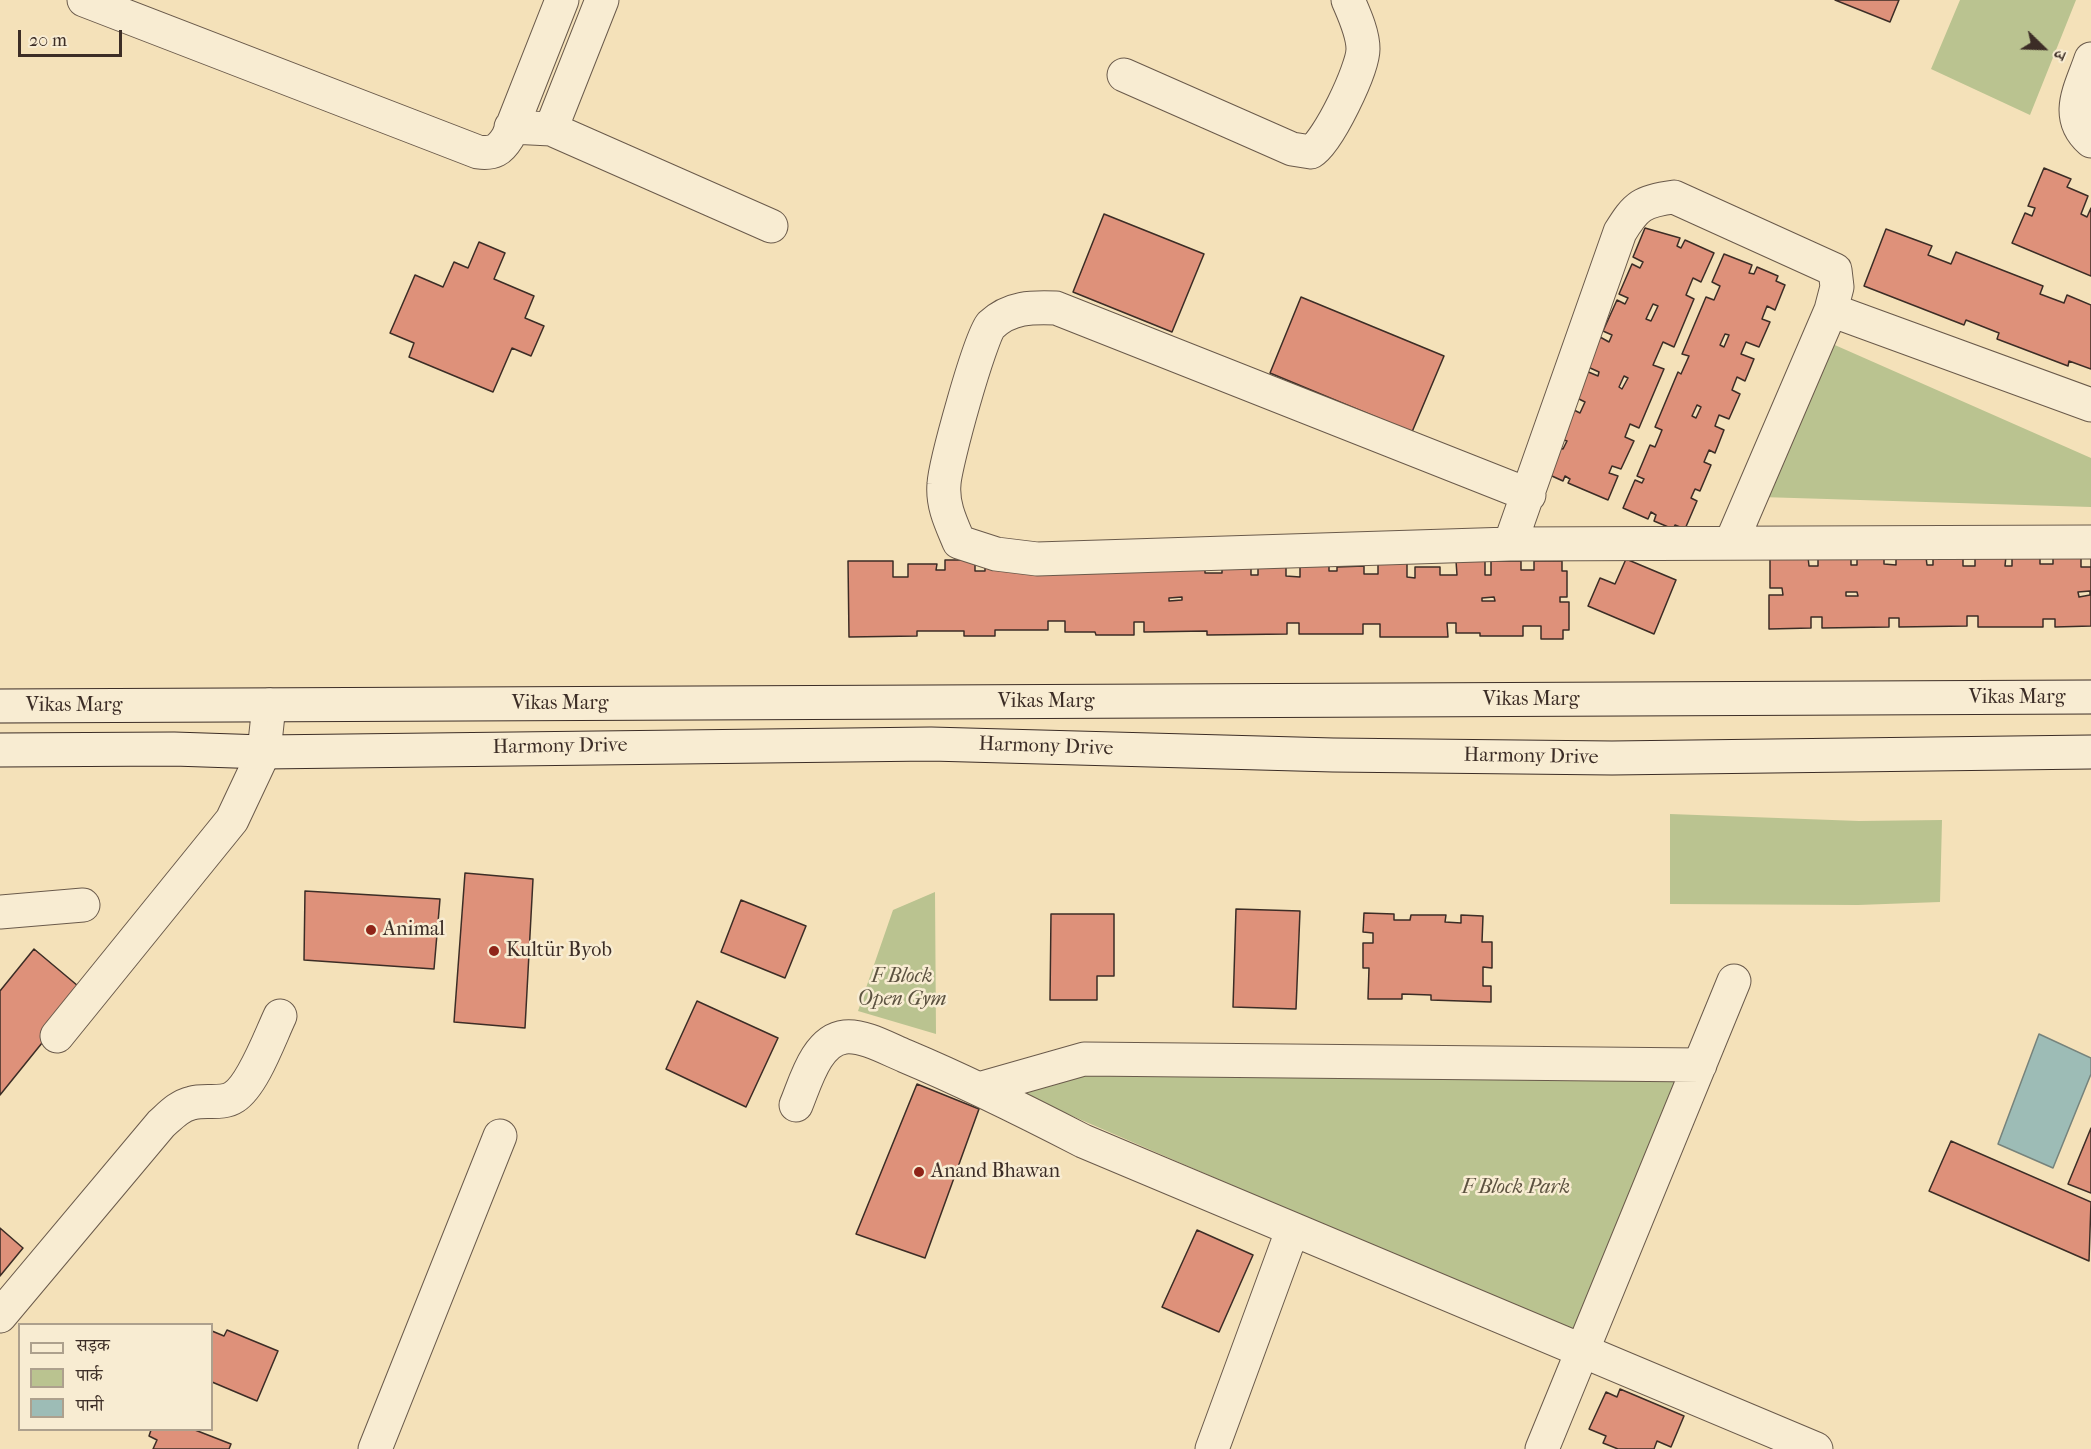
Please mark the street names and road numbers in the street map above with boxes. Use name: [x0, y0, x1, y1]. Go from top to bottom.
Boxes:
street label: Vikas Marg: [1969, 686, 2065, 710]
street label: Vikas Marg: [1483, 688, 1579, 712]
street label: Vikas Marg: [998, 690, 1094, 714]
street label: Vikas Marg: [512, 692, 608, 716]
street label: Vikas Marg: [26, 694, 122, 718]
street label: Harmony Drive: [978, 733, 1114, 761]
street label: Harmony Drive: [492, 734, 628, 760]
street label: Harmony Drive: [1463, 744, 1599, 770]

